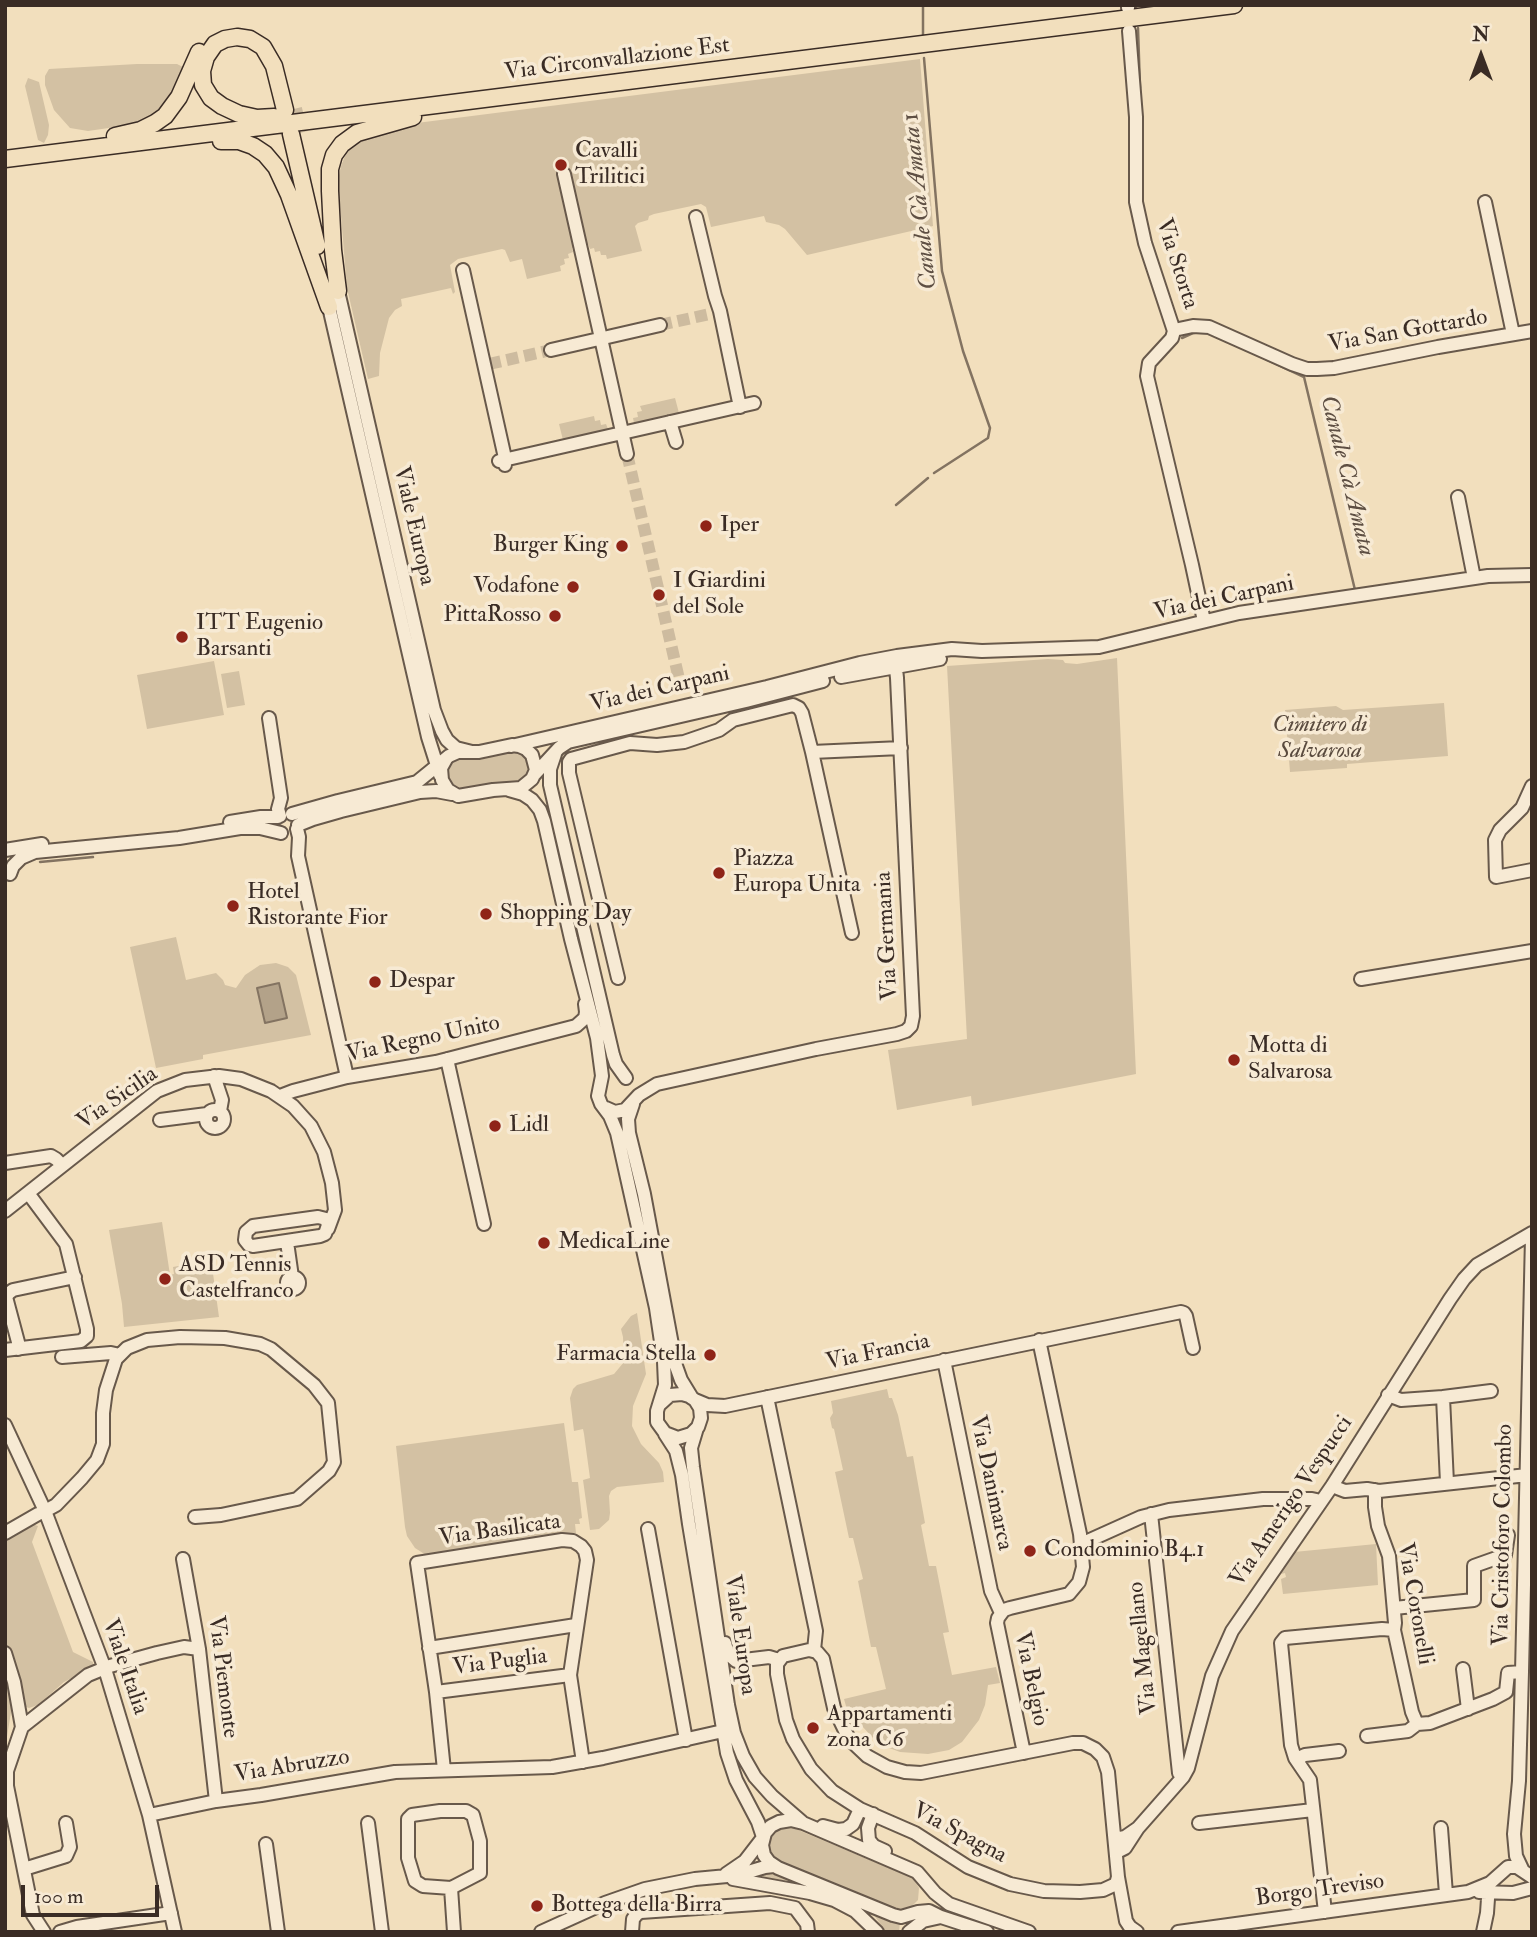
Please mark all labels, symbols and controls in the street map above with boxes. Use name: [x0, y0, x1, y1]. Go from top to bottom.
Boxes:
north arrow: [1446, 21, 1516, 91]
text: N: [1472, 23, 1490, 47]
street label: Via Circonvallazione Est: [503, 32, 731, 88]
water label: Canale Cà Amata 1: [897, 111, 945, 291]
place label: Cavalli Trilitici: [575, 138, 645, 192]
marker: Cavalli Trilitici: [553, 157, 569, 173]
street label: Via Storta: [1148, 215, 1204, 313]
street label: Via San Gottardo: [1326, 304, 1490, 360]
water label: Canale Cà Amata: [1312, 393, 1380, 559]
street label: Viale Europa: [386, 464, 440, 588]
place label: Iper: [720, 512, 759, 540]
marker: Iper: [698, 518, 714, 534]
place label: Burger King: [493, 532, 608, 560]
marker: Burger King: [614, 538, 630, 554]
place label: I Giardini del Sole: [673, 568, 766, 622]
street label: Via dei Carpani: [1152, 571, 1296, 627]
place label: Vodafone: [473, 573, 559, 601]
marker: Vodafone: [565, 579, 581, 595]
marker: I Giardini del Sole: [651, 587, 667, 603]
place label: PittaRosso: [443, 602, 541, 630]
marker: PittaRosso: [547, 608, 563, 624]
place label: ITT Eugenio Barsanti: [196, 610, 323, 664]
marker: ITT Eugenio Barsanti: [174, 629, 190, 645]
street label: Via dei Carpani: [588, 661, 732, 719]
park label: Cimitero di Salvarosa: [1272, 712, 1368, 766]
place label: Piazza Europa Unita: [733, 846, 860, 900]
marker: Piazza Europa Unita: [711, 865, 727, 881]
street label: Via Germania: [871, 871, 905, 1001]
place label: Hotel Ristorante Fior: [247, 879, 387, 933]
marker: Hotel Ristorante Fior: [225, 898, 241, 914]
place label: Shopping Day: [500, 900, 631, 928]
marker: Shopping Day: [478, 906, 494, 922]
place label: Despar: [389, 968, 455, 996]
marker: Despar: [367, 974, 383, 990]
street label: Via Regno Unito: [344, 1010, 502, 1070]
place label: Motta di Salvarosa: [1248, 1033, 1332, 1087]
marker: Motta di Salvarosa: [1226, 1052, 1242, 1068]
street label: Via Sicilia: [72, 1061, 164, 1137]
place label: Lidl: [509, 1112, 549, 1140]
marker: Lidl: [487, 1118, 503, 1134]
place label: MedicaLine: [558, 1229, 670, 1257]
marker: MedicaLine: [536, 1235, 552, 1251]
place label: ASD Tennis Castelfranco: [179, 1252, 294, 1306]
marker: ASD Tennis Castelfranco: [157, 1271, 173, 1287]
street label: Via Francia: [824, 1329, 932, 1377]
place label: Farmacia Stella: [556, 1341, 696, 1369]
marker: Farmacia Stella: [702, 1347, 718, 1363]
street label: Via Amerigo Vespucci: [1225, 1411, 1359, 1593]
street label: Via Danimarca: [962, 1413, 1018, 1553]
street label: Via Cristoforo Colombo: [1488, 1424, 1520, 1646]
street label: Via Basilicata: [437, 1509, 563, 1553]
place label: Condominio B4.1: [1044, 1537, 1204, 1565]
street label: Via Coronelli: [1390, 1541, 1438, 1667]
marker: Condominio B4.1: [1022, 1543, 1038, 1559]
street label: Viale Europa: [717, 1573, 761, 1697]
street label: Via Magellano: [1123, 1580, 1165, 1716]
street label: Via Piemonte: [201, 1614, 243, 1740]
street label: Viale Italia: [95, 1616, 153, 1718]
street label: Via Belgio: [1007, 1629, 1053, 1729]
street label: Via Puglia: [451, 1644, 549, 1682]
place label: Appartamenti zona C6: [827, 1701, 952, 1755]
marker: Appartamenti zona C6: [805, 1720, 821, 1736]
street label: Via Abruzzo: [232, 1744, 352, 1790]
street label: Via Spagna: [907, 1798, 1011, 1870]
street label: Borgo Treviso: [1254, 1868, 1386, 1914]
scale bar: [24, 1870, 163, 1914]
text: 100 m: [34, 1883, 84, 1910]
place label: Bottega della Birra: [551, 1892, 722, 1920]
marker: Bottega della Birra: [529, 1898, 545, 1914]

